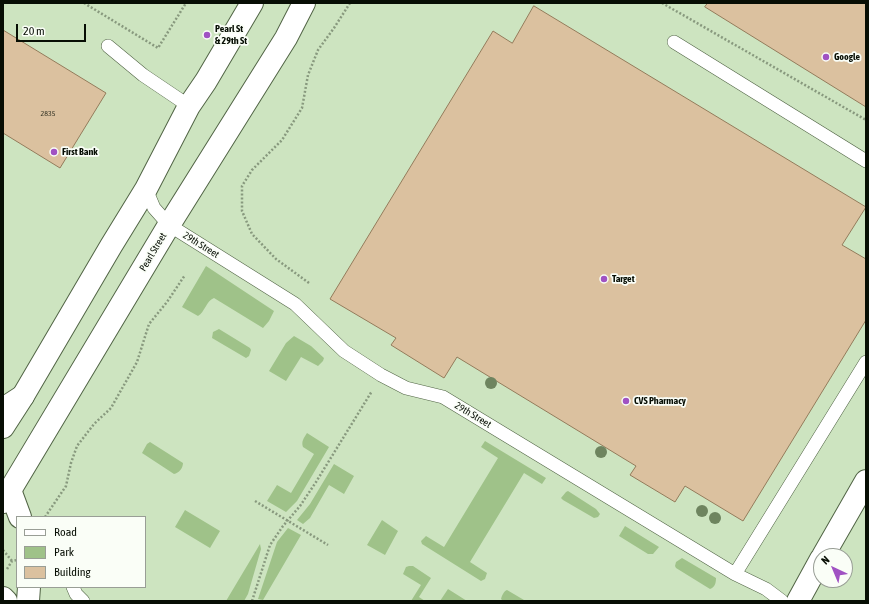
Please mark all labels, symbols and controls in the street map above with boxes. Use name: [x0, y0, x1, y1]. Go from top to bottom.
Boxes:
scale bar: [18, 16, 88, 42]
place label: Pearl St & 29th St: [215, 23, 247, 46]
text: 20 m: [23, 24, 45, 38]
marker: Pearl St & 29th St: [202, 30, 212, 40]
place label: Google: [834, 51, 860, 63]
marker: Google: [821, 52, 831, 62]
house number: 2835: [40, 108, 56, 118]
place label: First Bank: [62, 146, 98, 158]
marker: First Bank: [49, 147, 59, 157]
street label: 29th Street: [181, 229, 221, 261]
street label: Pearl Street: [137, 231, 169, 273]
place label: Target: [612, 273, 635, 285]
marker: Target: [599, 274, 609, 284]
place label: CVS Pharmacy: [634, 395, 686, 407]
marker: CVS Pharmacy: [621, 396, 631, 406]
street label: 29th Street: [453, 399, 493, 431]
legend: [16, 516, 146, 588]
text: Road: [54, 525, 77, 539]
text: Park: [54, 545, 74, 559]
north arrow: [813, 548, 853, 588]
text: N: [819, 554, 832, 567]
text: Building: [54, 565, 91, 579]

